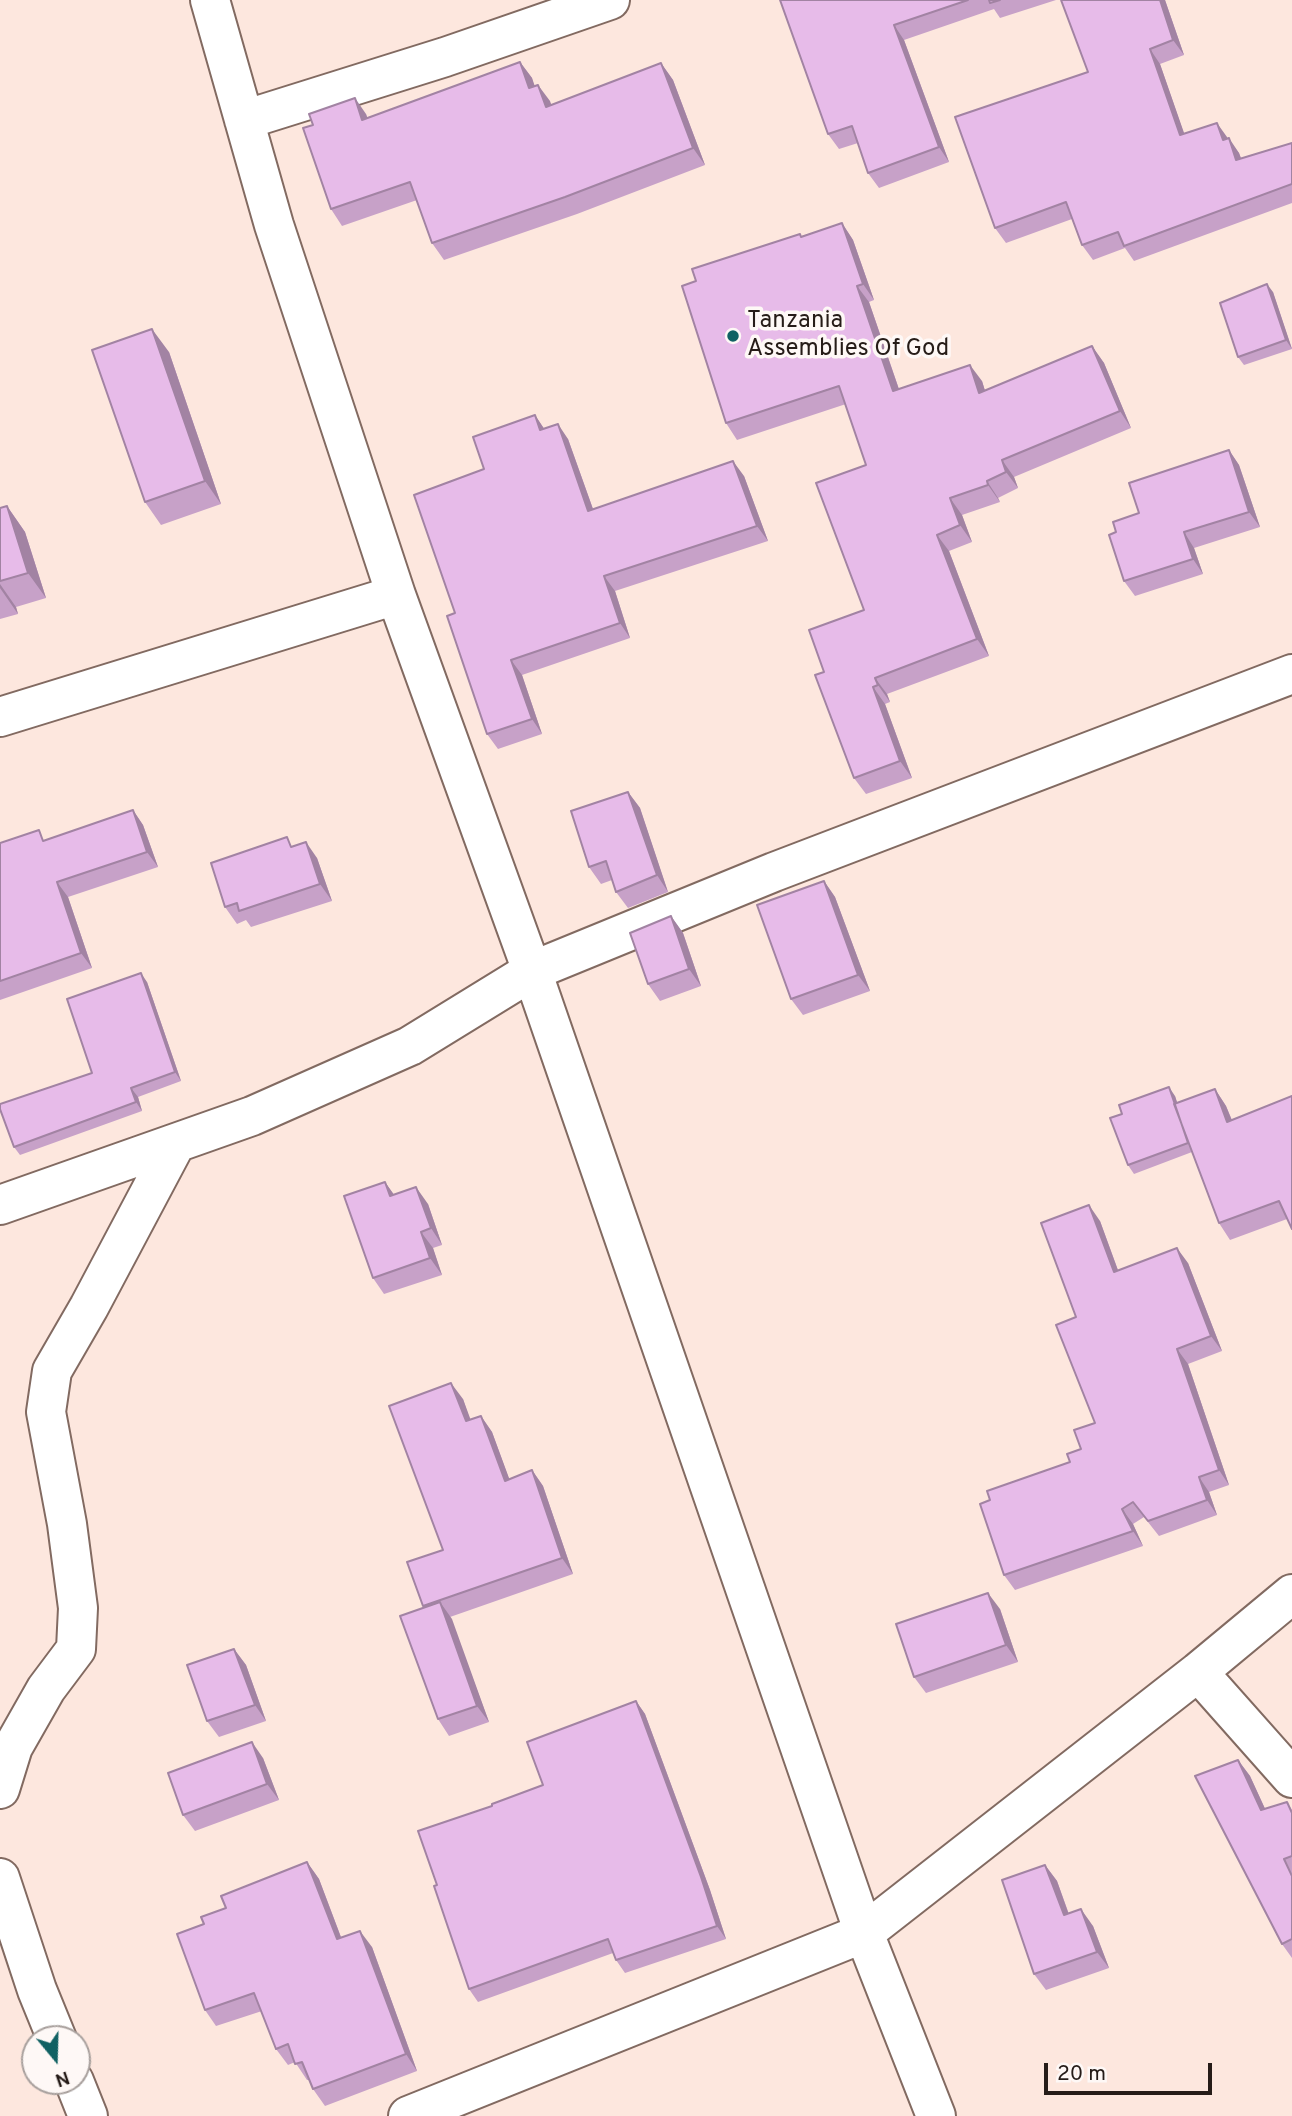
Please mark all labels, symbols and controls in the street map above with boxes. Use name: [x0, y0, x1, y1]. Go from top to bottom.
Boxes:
place label: Tanzania Assemblies Of God: [747, 308, 949, 364]
marker: Tanzania Assemblies Of God: [725, 328, 741, 344]
north arrow: [21, 2025, 91, 2095]
scale bar: [1047, 2050, 1215, 2094]
text: 20 m: [1057, 2061, 1106, 2088]
text: N: [52, 2064, 73, 2092]

